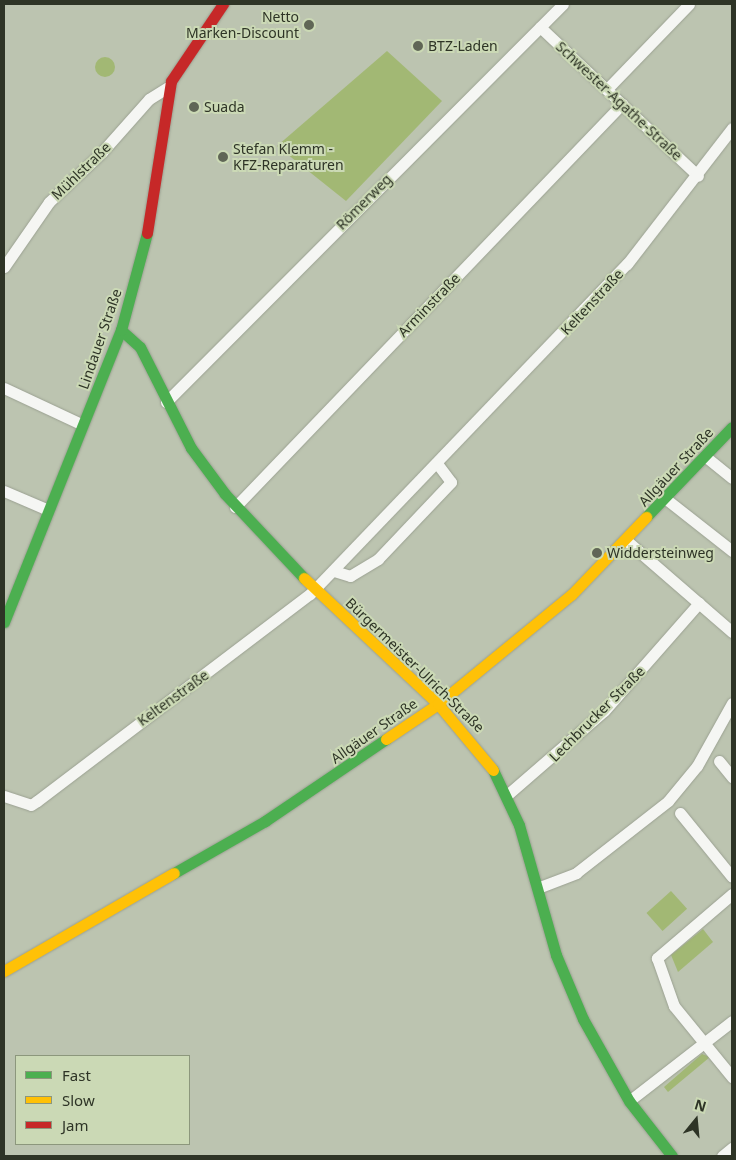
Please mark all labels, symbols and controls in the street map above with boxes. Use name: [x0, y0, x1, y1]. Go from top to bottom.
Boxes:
place label: Netto Marken-Discount: [186, 9, 299, 41]
marker: Netto Marken-Discount: [303, 19, 315, 31]
place label: BTZ-Laden: [428, 38, 498, 54]
street label: Schwester-Agathe-Straße: [552, 38, 686, 164]
marker: BTZ-Laden: [412, 40, 424, 52]
place label: Suada: [204, 99, 245, 115]
marker: Suada: [188, 101, 200, 113]
street label: Mühlstraße: [48, 139, 114, 203]
place label: Stefan Klemm - KFZ-Reparaturen: [233, 141, 344, 174]
marker: Stefan Klemm - KFZ-Reparaturen: [217, 151, 229, 163]
street label: Römerweg: [333, 171, 395, 233]
street label: Keltenstraße: [557, 266, 627, 338]
street label: Arminstraße: [395, 270, 463, 340]
street label: Lindauer Straße: [75, 287, 125, 391]
street label: Allgäuer Straße: [635, 424, 717, 510]
place label: Widdersteinweg: [607, 545, 714, 561]
marker: Widdersteinweg: [591, 547, 603, 559]
street label: Bürgermeister-Ulrich-Straße: [342, 594, 488, 736]
street label: Lechbrucker Straße: [546, 663, 648, 765]
street label: Keltenstraße: [134, 667, 212, 729]
street label: Allgäuer Straße: [328, 695, 420, 767]
legend: [15, 1055, 190, 1145]
text: Fast: [62, 1065, 91, 1085]
text: Slow: [62, 1090, 95, 1110]
text: N: [692, 1094, 709, 1116]
north arrow: [671, 1095, 721, 1145]
text: Jam: [62, 1115, 89, 1135]

